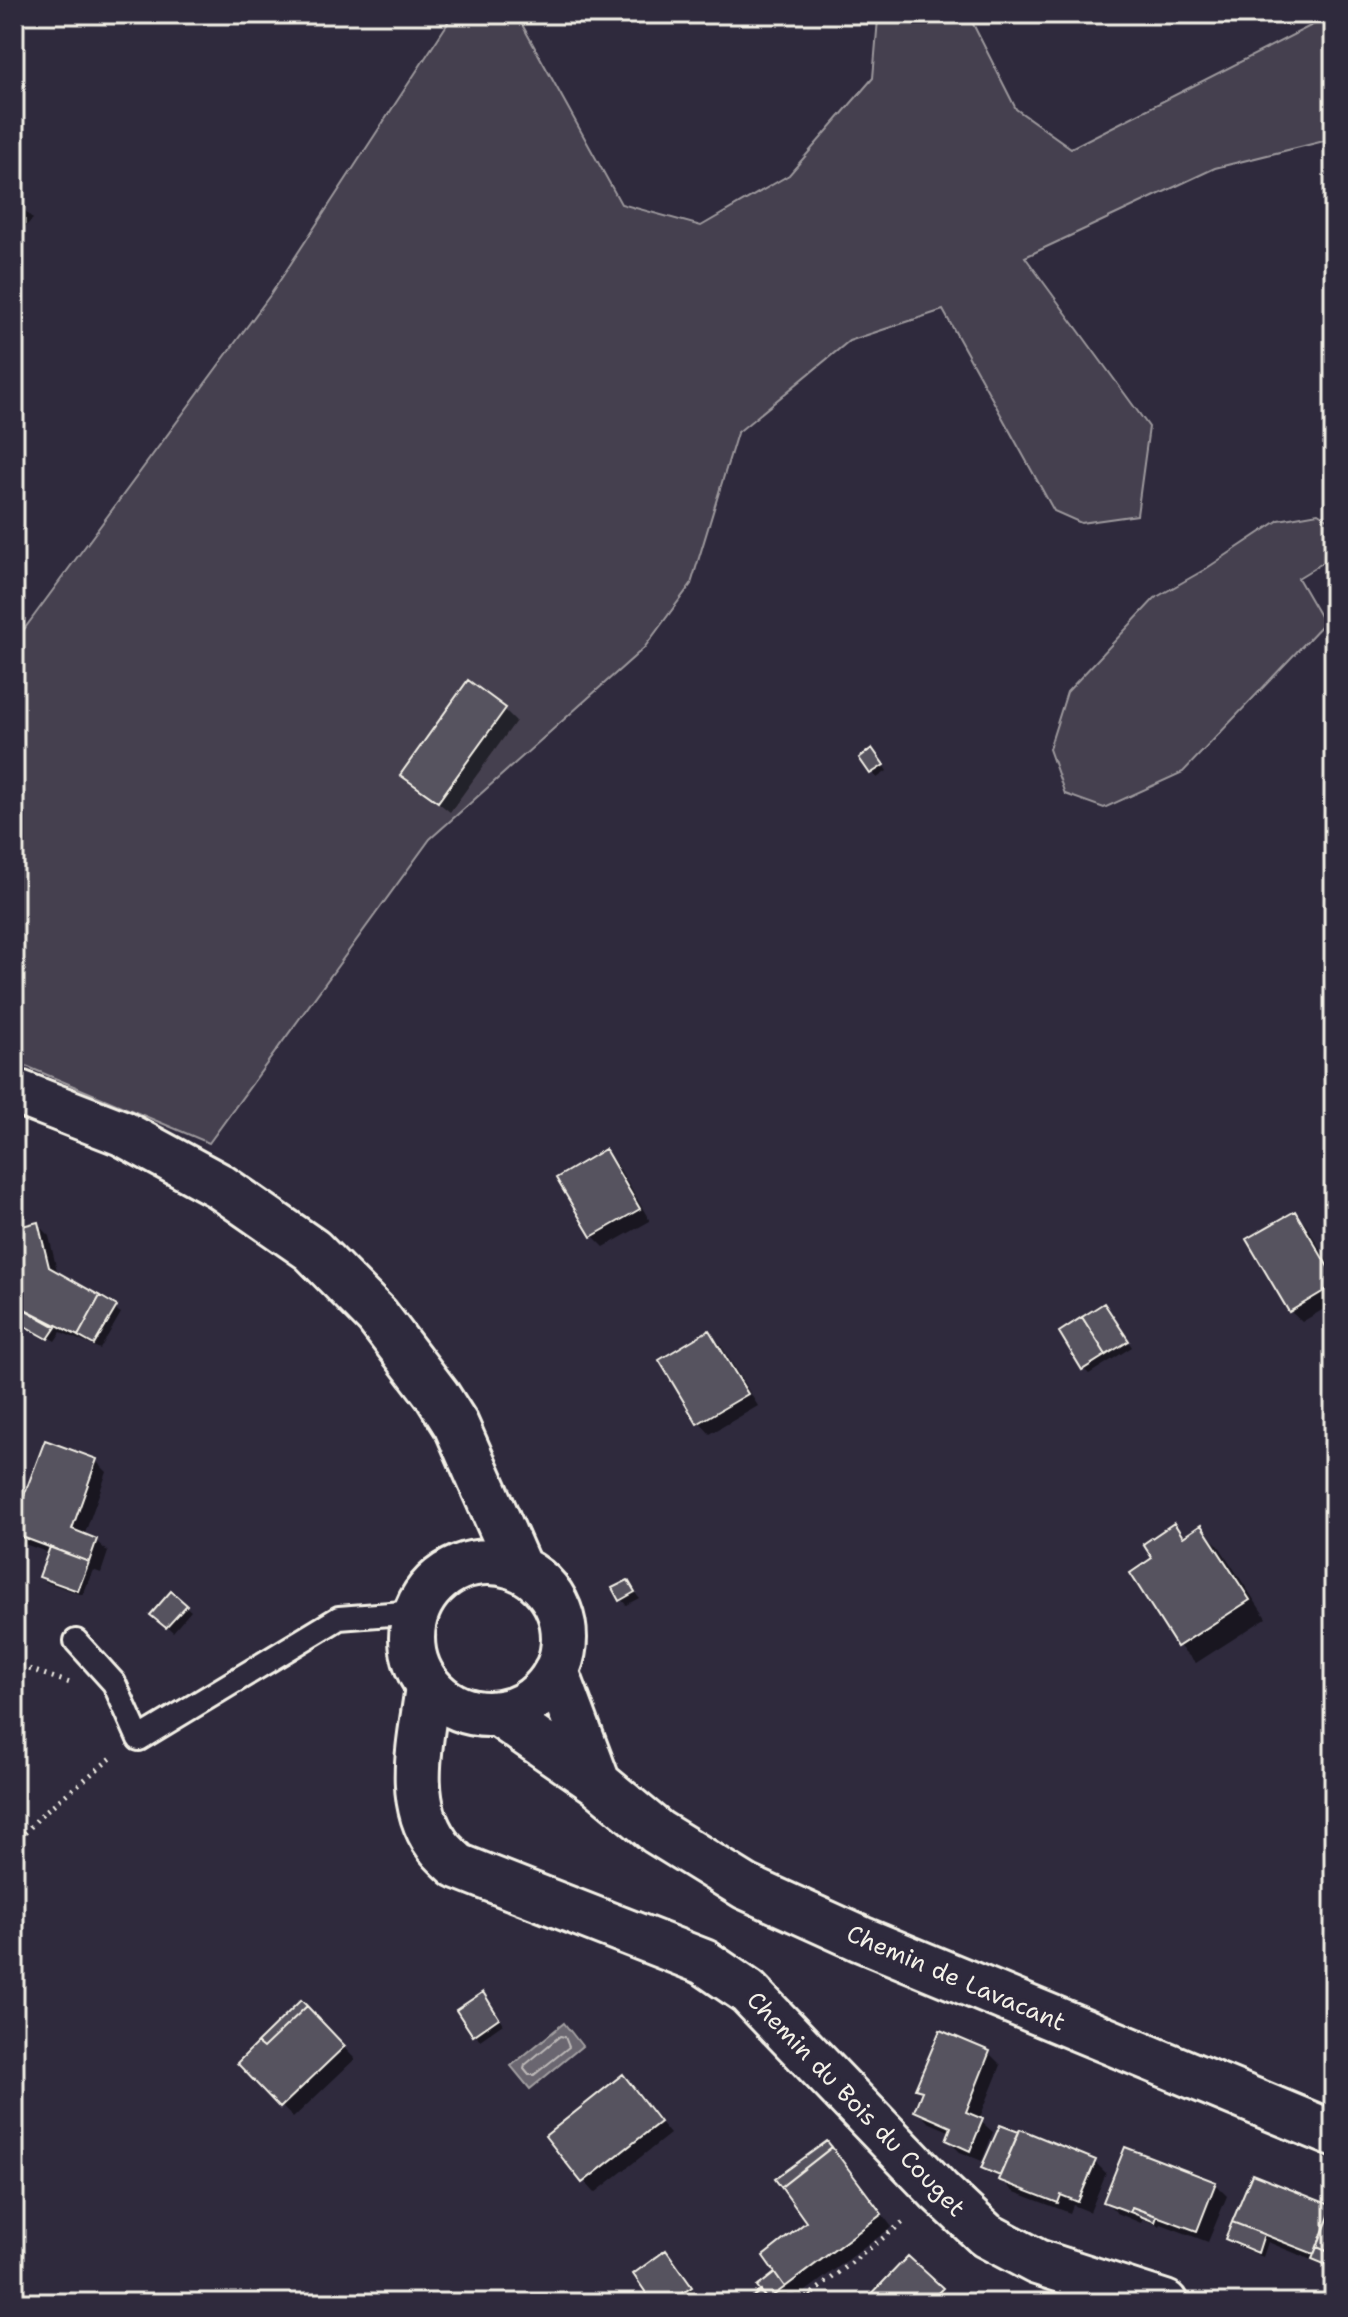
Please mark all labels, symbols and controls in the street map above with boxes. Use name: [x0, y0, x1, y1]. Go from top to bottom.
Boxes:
street label: Chemin de Lavacant: [842, 1917, 1070, 2039]
street label: Chemin du Bois du Couget: [740, 1984, 972, 2224]

